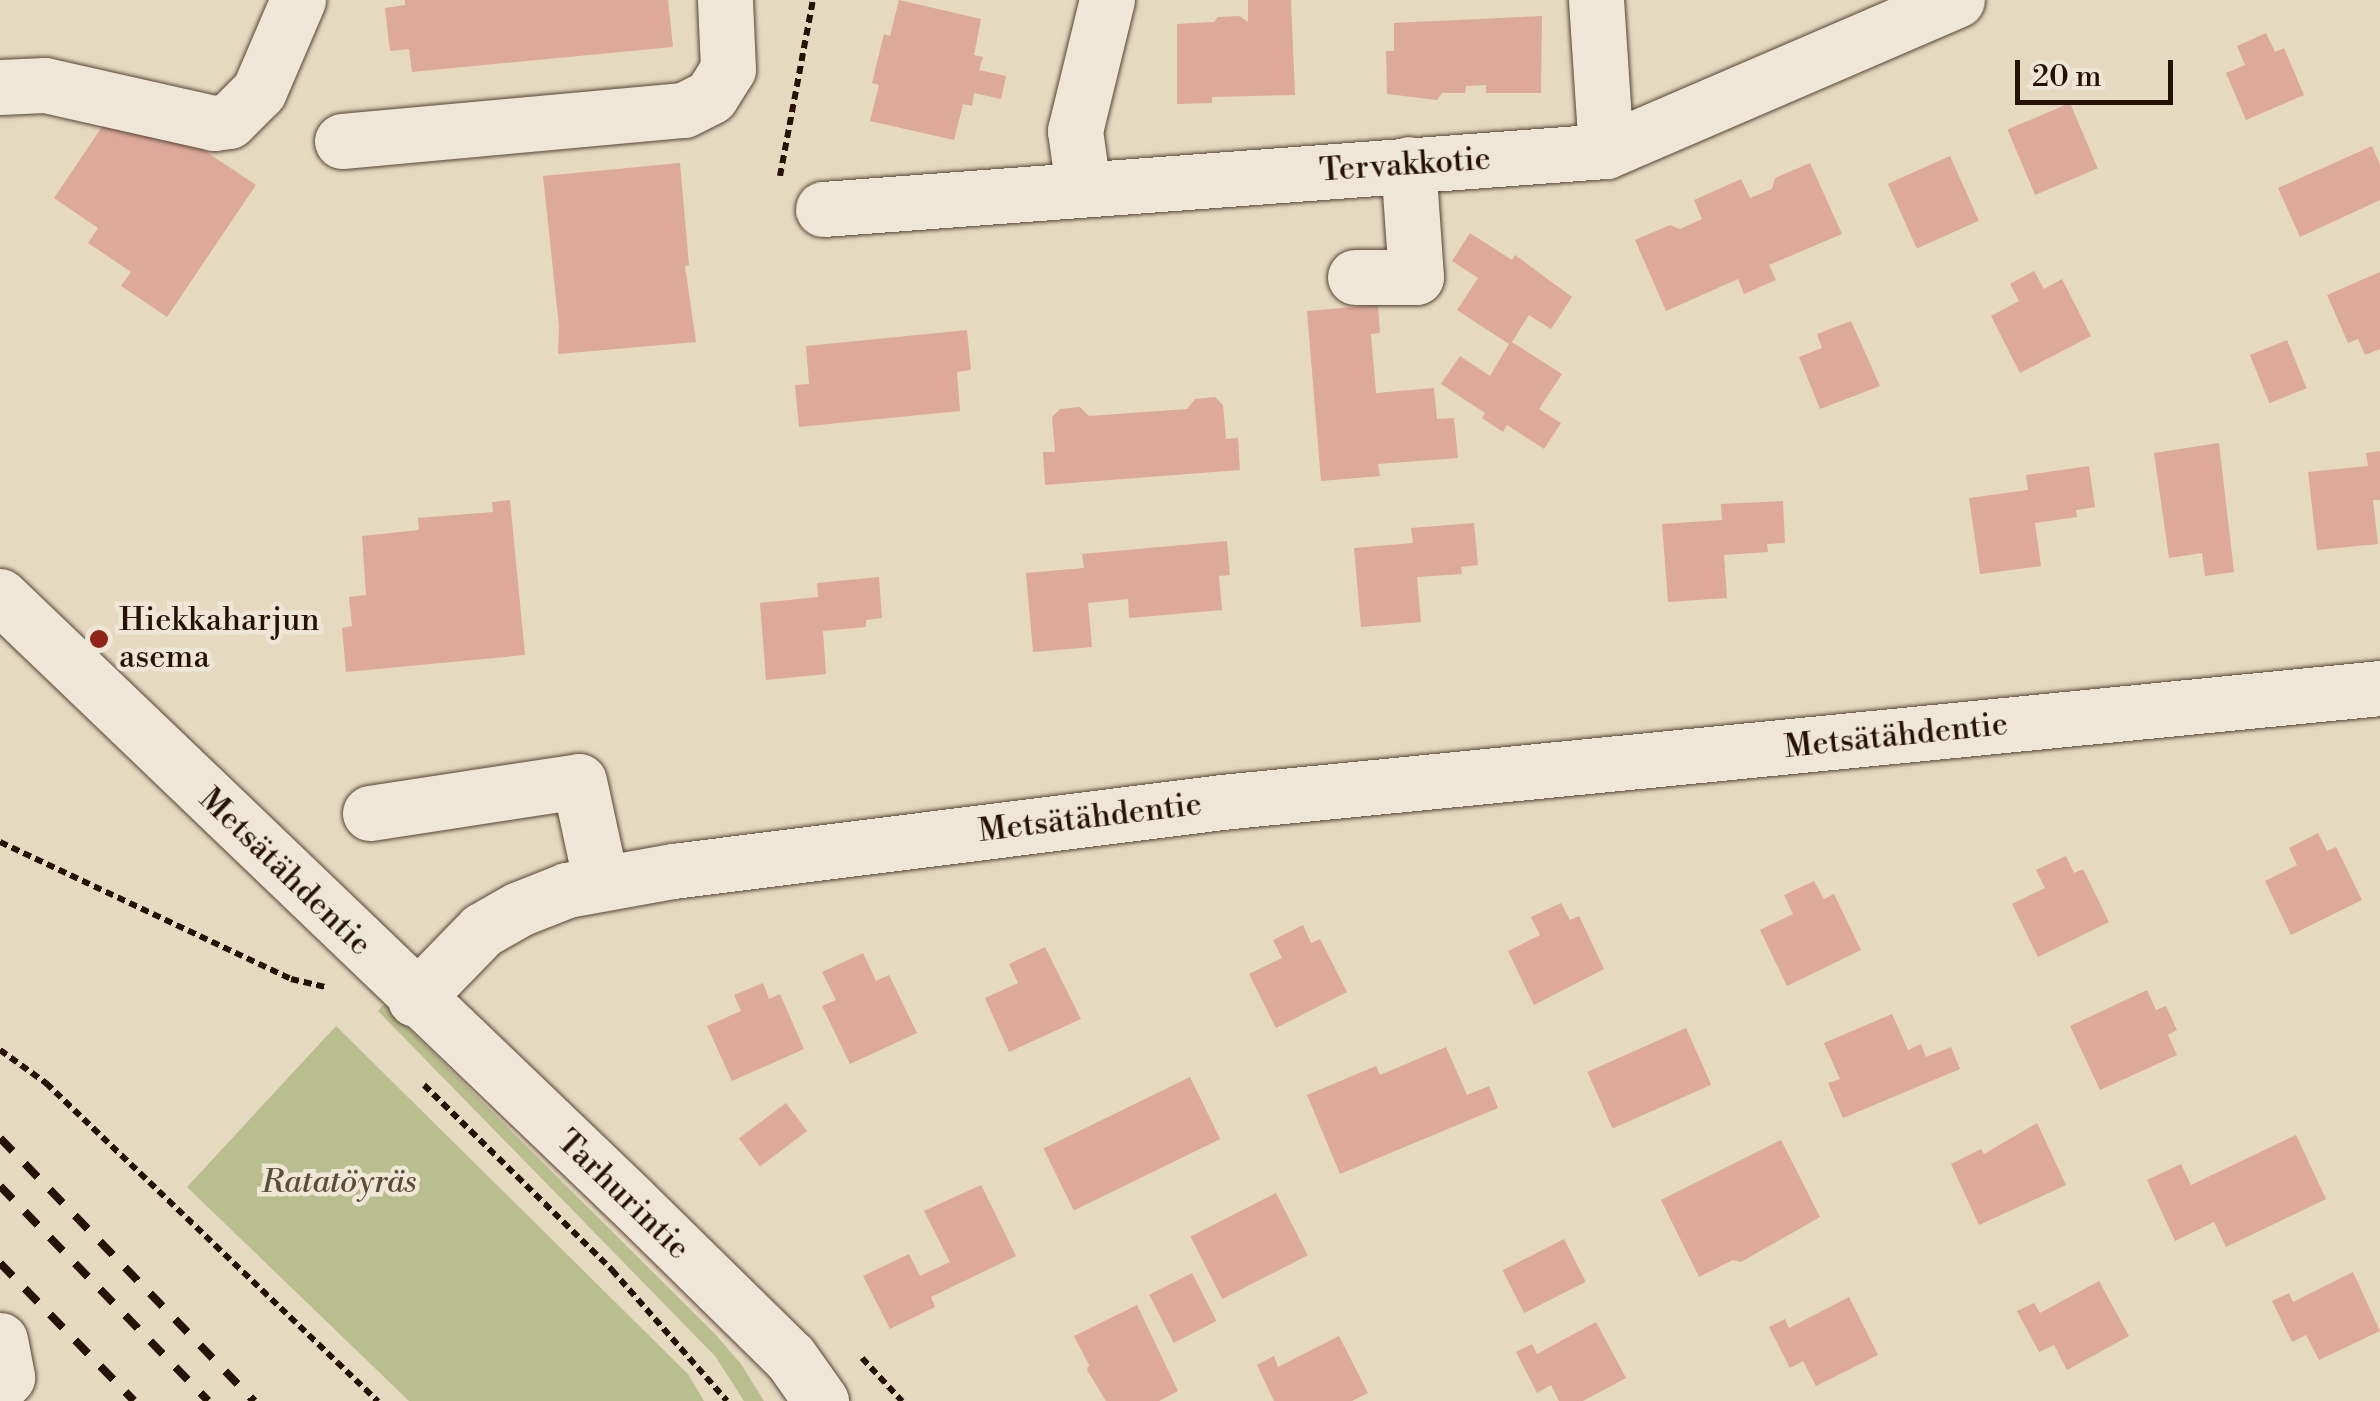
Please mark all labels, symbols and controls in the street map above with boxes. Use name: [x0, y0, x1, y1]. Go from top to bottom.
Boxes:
scale bar: [2020, 40, 2178, 102]
text: 20 m: [2032, 58, 2101, 96]
street label: Tervakkotie: [1318, 140, 1492, 190]
place label: Hiekkaharjun asema: [119, 602, 320, 677]
marker: Hiekkaharjun asema: [88, 628, 110, 650]
street label: Metsätähdentie: [1782, 705, 2010, 767]
street label: Metsätähdentie: [191, 780, 379, 964]
street label: Metsätähdentie: [976, 785, 1204, 851]
street label: Tarhurintie: [549, 1122, 697, 1268]
park label: Ratatöyräs: [262, 1163, 416, 1201]

